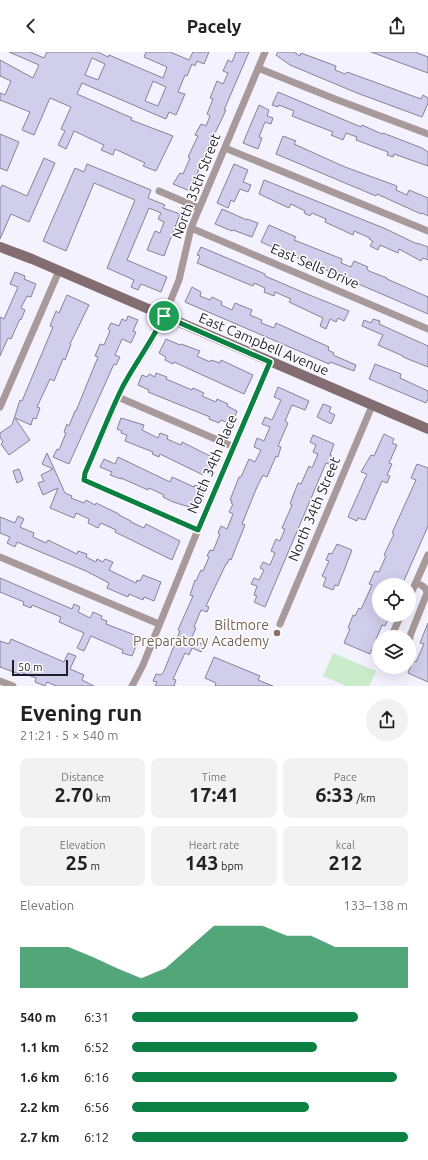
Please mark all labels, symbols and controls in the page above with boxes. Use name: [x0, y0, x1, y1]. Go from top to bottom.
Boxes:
icon: back: [20, 15, 42, 37]
icon: share: [386, 15, 408, 37]
text: Pacely: [187, 16, 241, 36]
street label: North 35th Street: [169, 130, 224, 241]
street label: East Sells Drive: [268, 240, 362, 292]
pin: [147, 299, 181, 333]
icon: arrive: [153, 305, 175, 327]
street label: East Campbell Avenue: [197, 309, 331, 379]
street label: North 34th Place: [184, 412, 240, 516]
street label: North 34th Street: [285, 454, 343, 564]
map controls: [372, 578, 416, 674]
button: locate: [372, 578, 416, 622]
place label: Biltmore Preparatory Academy: [133, 617, 269, 649]
marker: Biltmore Preparatory Academy: [272, 628, 282, 638]
button: layers: [372, 630, 416, 674]
scale bar: [12, 658, 68, 677]
text: 50 m: [18, 661, 42, 673]
button: share: [366, 699, 408, 741]
text: Evening run: [20, 700, 142, 725]
text: 21:21 · 5 × 540 m: [20, 728, 119, 742]
text: Distance: [61, 771, 104, 783]
text: Time: [202, 771, 226, 783]
text: Pace: [334, 771, 357, 783]
text: 2.70: [54, 783, 93, 806]
text: 17:41: [189, 783, 239, 806]
text: 6:33: [315, 783, 354, 806]
text: km: [93, 792, 111, 804]
text: /km: [354, 792, 376, 804]
text: Elevation: [60, 839, 106, 851]
text: Heart rate: [189, 839, 239, 851]
text: kcal: [336, 839, 355, 851]
text: 25: [65, 851, 88, 874]
text: 143: [185, 851, 218, 874]
text: 212: [328, 851, 362, 874]
text: m: [88, 860, 100, 872]
text: bpm: [218, 860, 243, 872]
text: Elevation: [20, 898, 74, 912]
text: 133–138 m: [343, 898, 408, 912]
text: 540 m: [20, 1010, 56, 1024]
text: 6:31: [84, 1010, 109, 1024]
text: 1.1 km: [20, 1040, 59, 1054]
text: 6:52: [84, 1040, 109, 1054]
text: 1.6 km: [20, 1070, 59, 1084]
text: 6:16: [84, 1070, 109, 1084]
text: 2.2 km: [20, 1100, 59, 1114]
text: 6:56: [84, 1100, 109, 1114]
text: 2.7 km: [20, 1130, 59, 1144]
text: 6:12: [84, 1130, 109, 1144]

